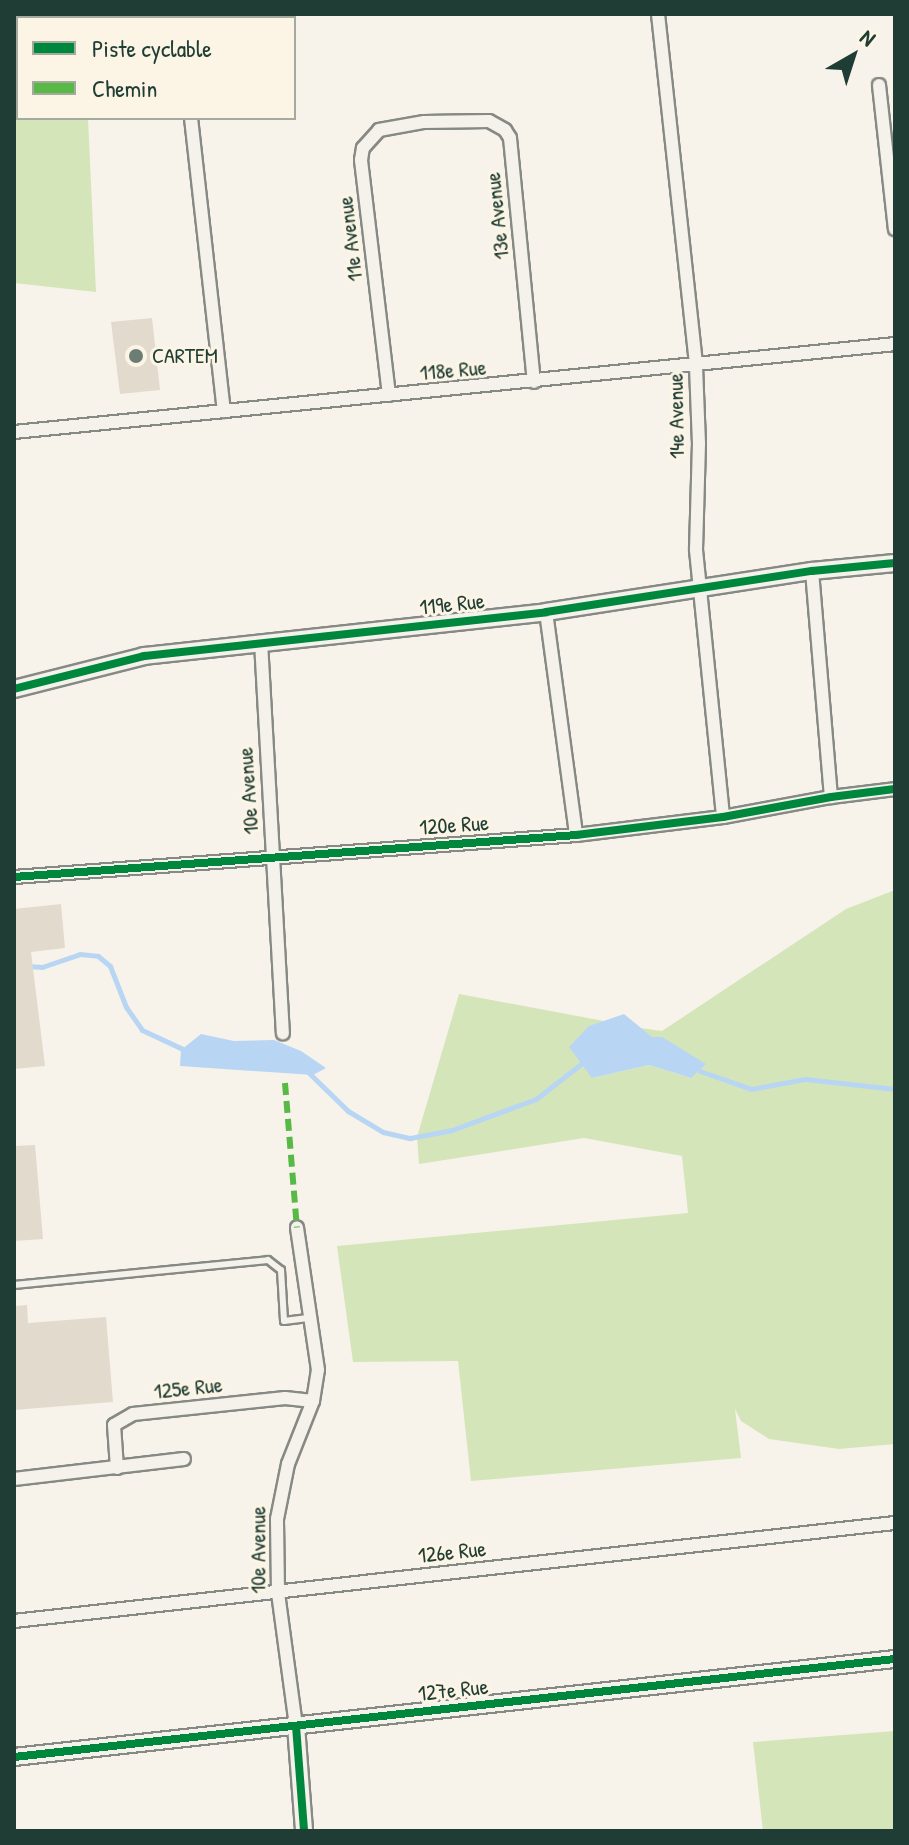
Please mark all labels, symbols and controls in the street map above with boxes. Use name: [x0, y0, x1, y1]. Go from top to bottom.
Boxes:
legend: [16, 16, 296, 120]
north arrow: [813, 16, 893, 96]
text: N: [854, 22, 882, 53]
text: Piste cyclable: [92, 32, 212, 64]
text: Chemin: [92, 72, 157, 104]
street label: 13e Avenue: [479, 171, 515, 261]
street label: 11e Avenue: [332, 195, 368, 283]
place label: CARTEM: [152, 343, 218, 369]
marker: CARTEM: [127, 347, 145, 365]
street label: 118e Rue: [419, 354, 487, 386]
street label: 14e Avenue: [662, 373, 690, 459]
street label: 119e Rue: [418, 587, 486, 621]
street label: 10e Avenue: [232, 746, 264, 836]
street label: 120e Rue: [418, 809, 490, 841]
street label: 125e Rue: [152, 1371, 224, 1405]
street label: 10e Avenue: [245, 1506, 271, 1594]
street label: 126e Rue: [417, 1535, 487, 1569]
street label: 127e Rue: [417, 1673, 489, 1707]

